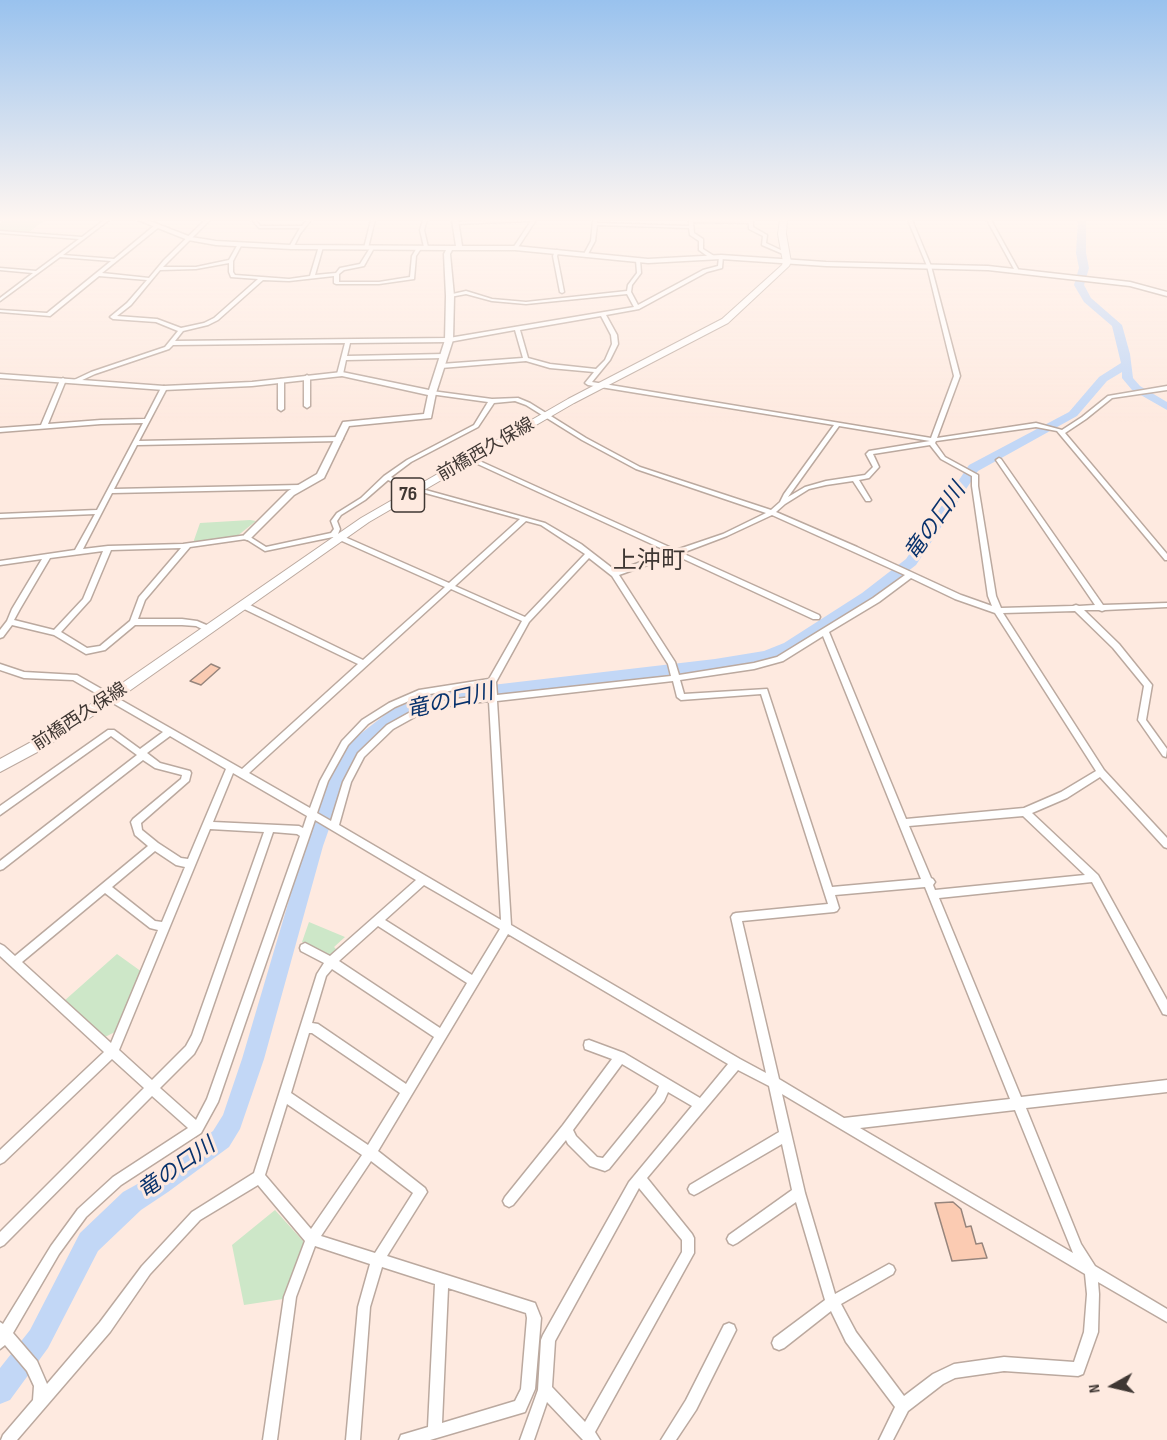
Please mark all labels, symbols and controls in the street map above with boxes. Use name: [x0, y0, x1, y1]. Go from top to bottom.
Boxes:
street label: 前橋西久保線: [434, 414, 538, 486]
road number: 76: [392, 478, 424, 512]
water label: 竜の口川: [900, 478, 972, 566]
district label: 上沖町: [613, 548, 685, 576]
street label: 前橋西久保線: [29, 679, 131, 755]
water label: 竜の口川: [404, 679, 496, 725]
water label: 竜の口川: [133, 1133, 221, 1205]
north arrow: [1083, 1356, 1143, 1416]
text: N: [1085, 1383, 1105, 1394]

